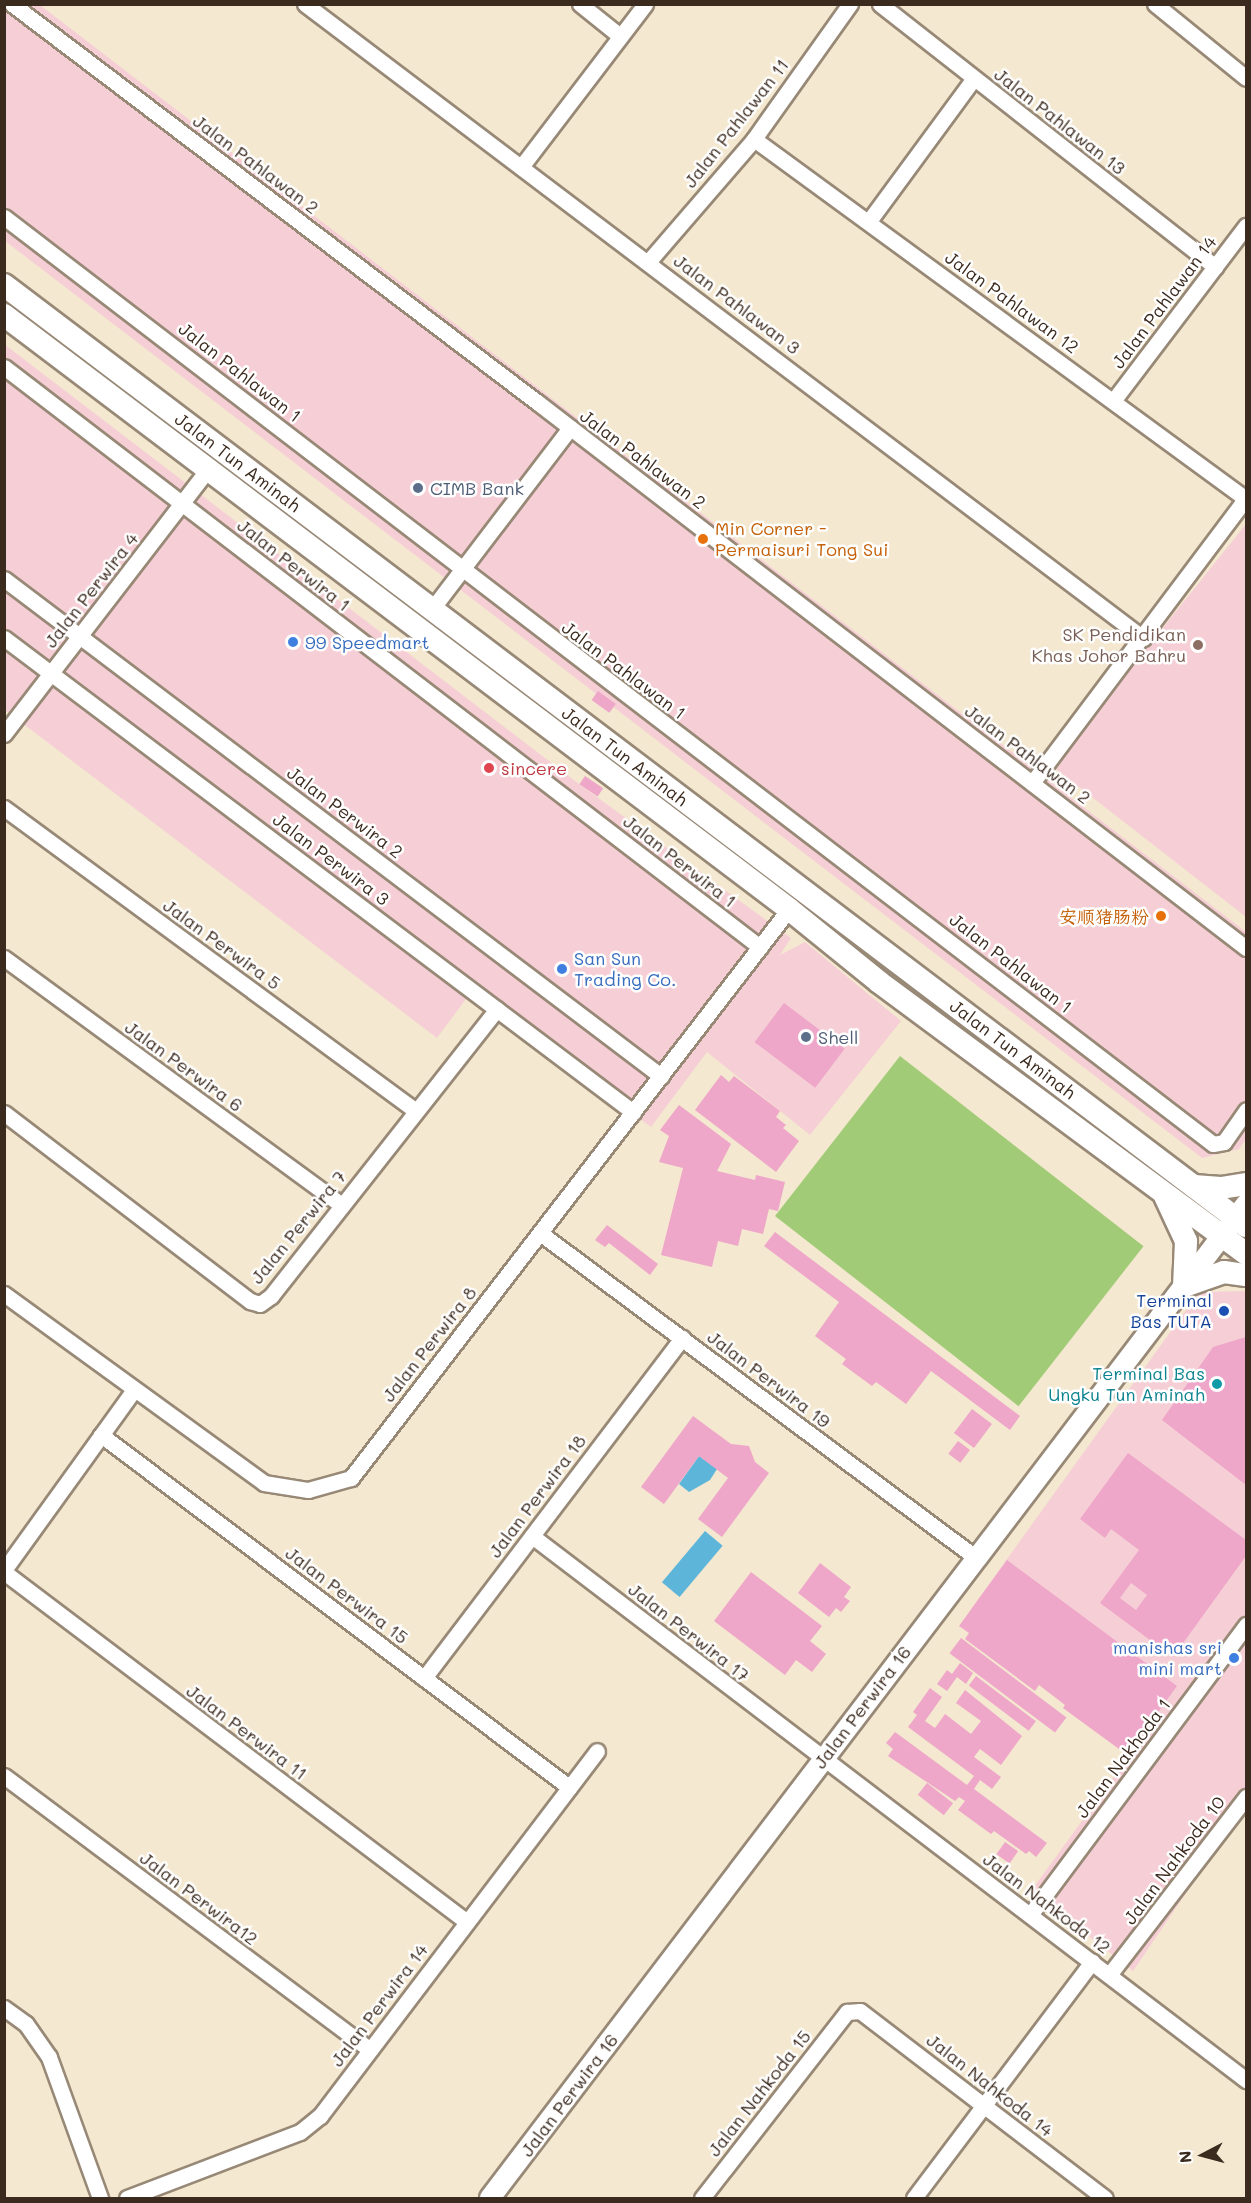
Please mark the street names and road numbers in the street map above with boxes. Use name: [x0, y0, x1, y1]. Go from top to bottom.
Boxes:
street label: Jalan Pahlawan 11: [679, 54, 793, 192]
street label: Jalan Pahlawan 13: [990, 63, 1130, 179]
street label: Jalan Pahlawan 2: [189, 110, 323, 218]
street label: Jalan Pahlawan 14: [1107, 232, 1221, 372]
street label: Jalan Pahlawan 12: [941, 246, 1083, 358]
street label: Jalan Pahlawan 3: [670, 250, 804, 358]
street label: Jalan Pahlawan 1: [174, 317, 306, 427]
street label: Jalan Pahlawan 2: [576, 405, 710, 513]
street label: Jalan Tun Aminah: [171, 408, 305, 516]
street label: Jalan Perwira 1: [233, 514, 355, 616]
street label: Jalan Perwira 4: [39, 528, 143, 652]
street label: Jalan Pahlawan 1: [558, 616, 690, 724]
street label: Jalan Pahlawan 2: [961, 700, 1095, 808]
street label: Jalan Tun Aminah: [558, 702, 692, 810]
street label: Jalan Perwira 2: [283, 761, 407, 863]
street label: Jalan Perwira 3: [269, 808, 393, 910]
street label: Jalan Perwira 1: [619, 810, 741, 912]
street label: Jalan Perwira 5: [159, 894, 285, 994]
street label: Jalan Pahlawan 1: [945, 908, 1077, 1018]
street label: Jalan Tun Aminah: [946, 995, 1080, 1103]
street label: Jalan Perwira 6: [121, 1016, 247, 1116]
street label: Jalan Perwira 7: [246, 1166, 350, 1288]
street label: Jalan Perwira 8: [377, 1282, 481, 1406]
street label: Jalan Perwira 19: [703, 1326, 835, 1432]
street label: Jalan Perwira 18: [484, 1430, 590, 1562]
street label: Jalan Perwira 15: [281, 1542, 413, 1648]
street label: Jalan Perwira 17: [624, 1578, 754, 1686]
street label: Jalan Perwira 16: [809, 1641, 915, 1773]
street label: Jalan Perwira 11: [182, 1680, 312, 1784]
street label: Jalan Nakhoda 1: [1071, 1694, 1175, 1822]
street label: Jalan Nahkoda 10: [1119, 1792, 1229, 1928]
street label: Jalan Perwira12: [136, 1847, 262, 1949]
street label: Jalan Nahkoda 12: [979, 1848, 1115, 1958]
street label: Jalan Perwira 14: [326, 1939, 432, 2071]
street label: Jalan Nahkoda 15: [703, 2026, 815, 2160]
street label: Jalan Perwira 16: [516, 2029, 622, 2161]
street label: Jalan Nahkoda 14: [923, 2029, 1057, 2141]

